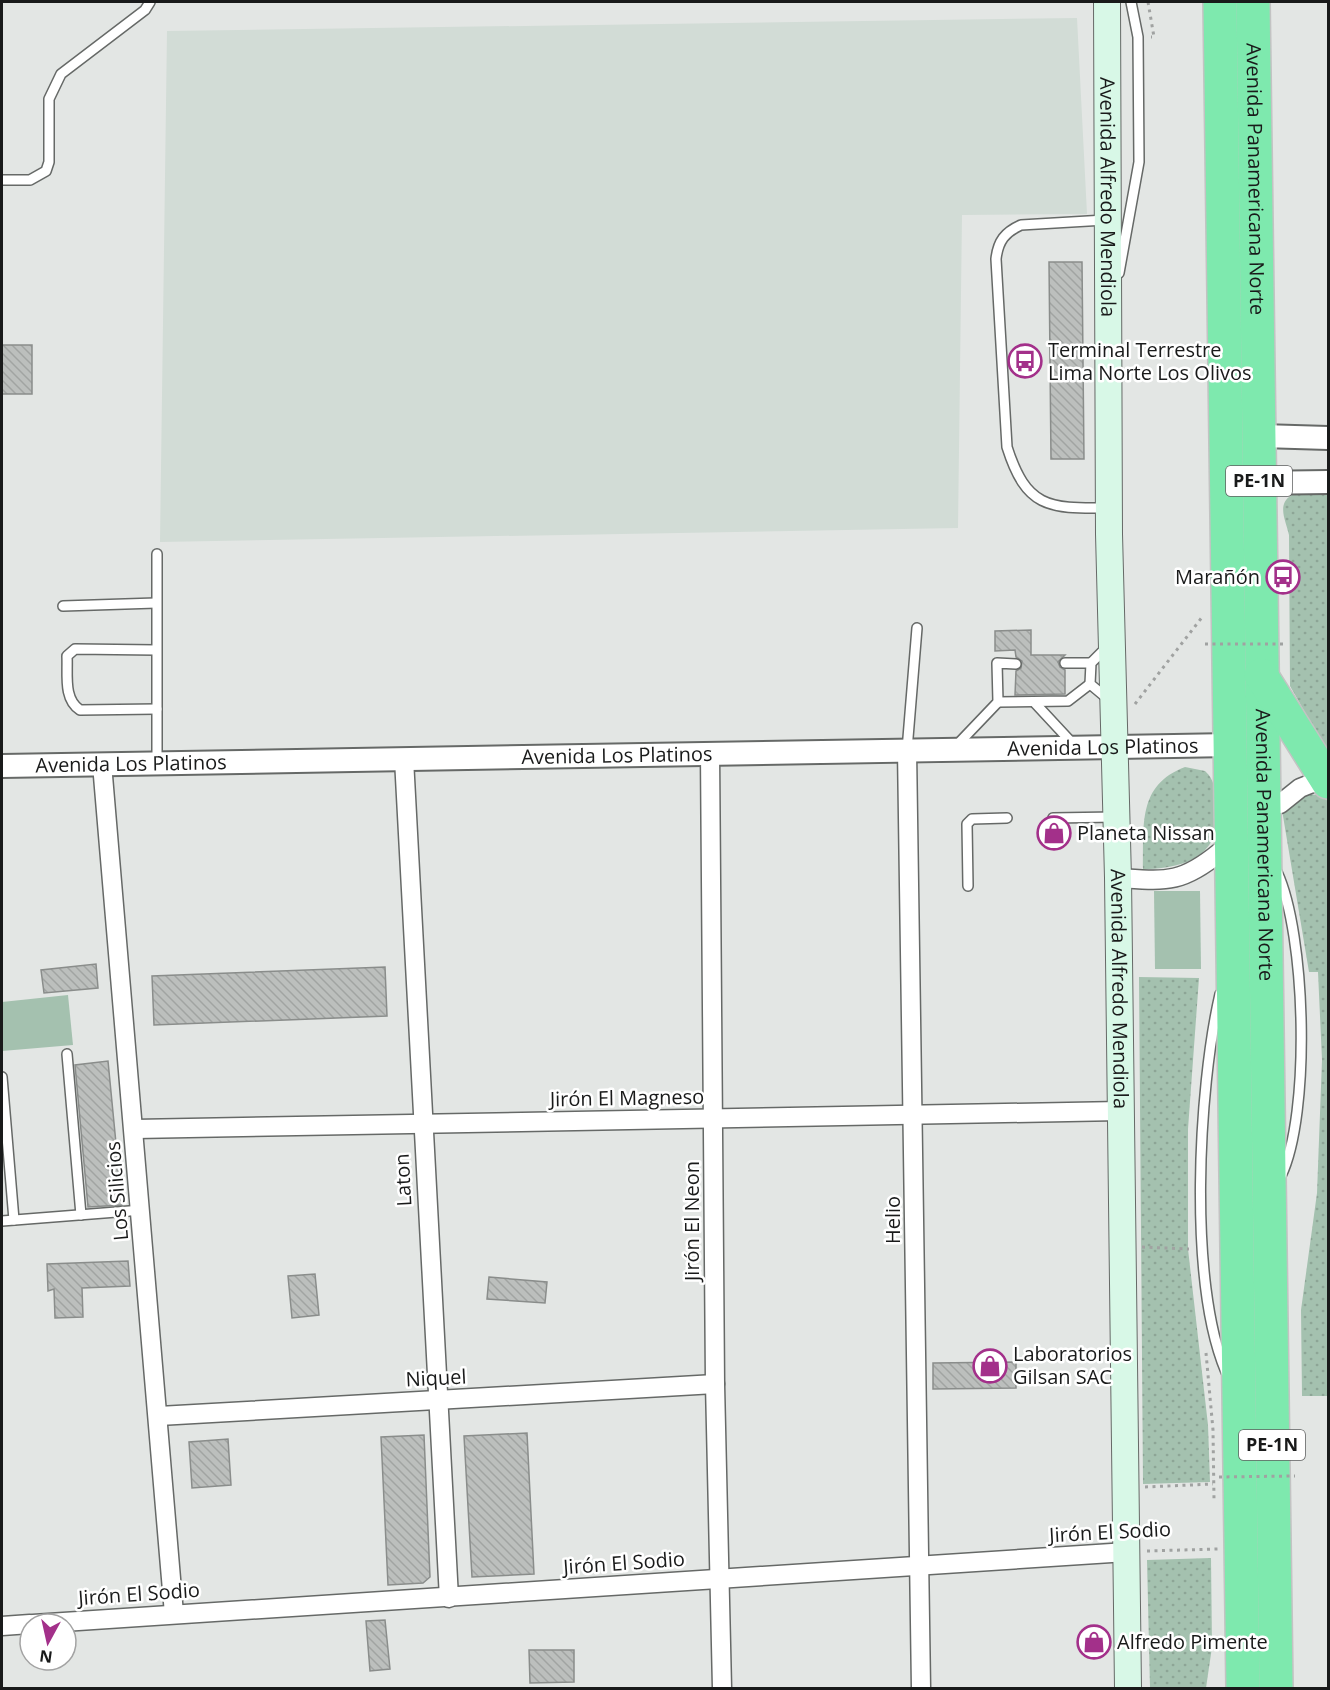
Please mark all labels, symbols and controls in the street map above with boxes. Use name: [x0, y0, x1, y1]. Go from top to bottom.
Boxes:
street label: Avenida Panamericana Norte: [1241, 43, 1271, 315]
street label: Avenida Alfredo Mendiola: [1094, 77, 1122, 317]
place label: Terminal Terrestre Lima Norte Los Olivos: [1048, 336, 1252, 386]
bus stop icon: Terminal Terrestre Lima Norte Los Olivos: [1007, 343, 1043, 379]
road number: PE-1N: [1226, 466, 1292, 496]
bus stop icon: Marañón: [1265, 559, 1301, 595]
place label: Marañón: [1175, 563, 1260, 590]
street label: Avenida Panamericana Norte: [1250, 709, 1280, 981]
street label: Avenida Los Platinos: [1007, 732, 1199, 762]
street label: Avenida Los Platinos: [521, 740, 713, 770]
street label: Avenida Los Platinos: [35, 748, 227, 778]
shop icon: Planeta Nissan: [1036, 815, 1072, 851]
place label: Planeta Nissan: [1077, 819, 1215, 846]
street label: Avenida Alfredo Mendiola: [1105, 868, 1135, 1109]
street label: Jirón El Magneso: [548, 1083, 704, 1112]
street label: Los Silicios: [99, 1140, 134, 1242]
street label: Laton: [388, 1153, 417, 1207]
street label: Jirón El Neon: [678, 1161, 705, 1283]
street label: Helio: [879, 1196, 906, 1244]
place label: Laboratorios Gilsan SAC: [1013, 1340, 1132, 1390]
shop icon: Laboratorios Gilsan SAC: [972, 1348, 1008, 1384]
street label: Niquel: [405, 1362, 467, 1393]
road number: PE-1N: [1239, 1430, 1305, 1460]
street label: Jirón El Sodio: [1046, 1515, 1171, 1548]
street label: Jirón El Sodio: [560, 1545, 686, 1580]
street label: Jirón El Sodio: [75, 1576, 201, 1611]
north arrow: [18, 1612, 78, 1672]
shop icon: Alfredo Pimente: [1076, 1624, 1112, 1660]
place label: Alfredo Pimente: [1117, 1628, 1268, 1655]
text: N: [38, 1645, 54, 1669]

